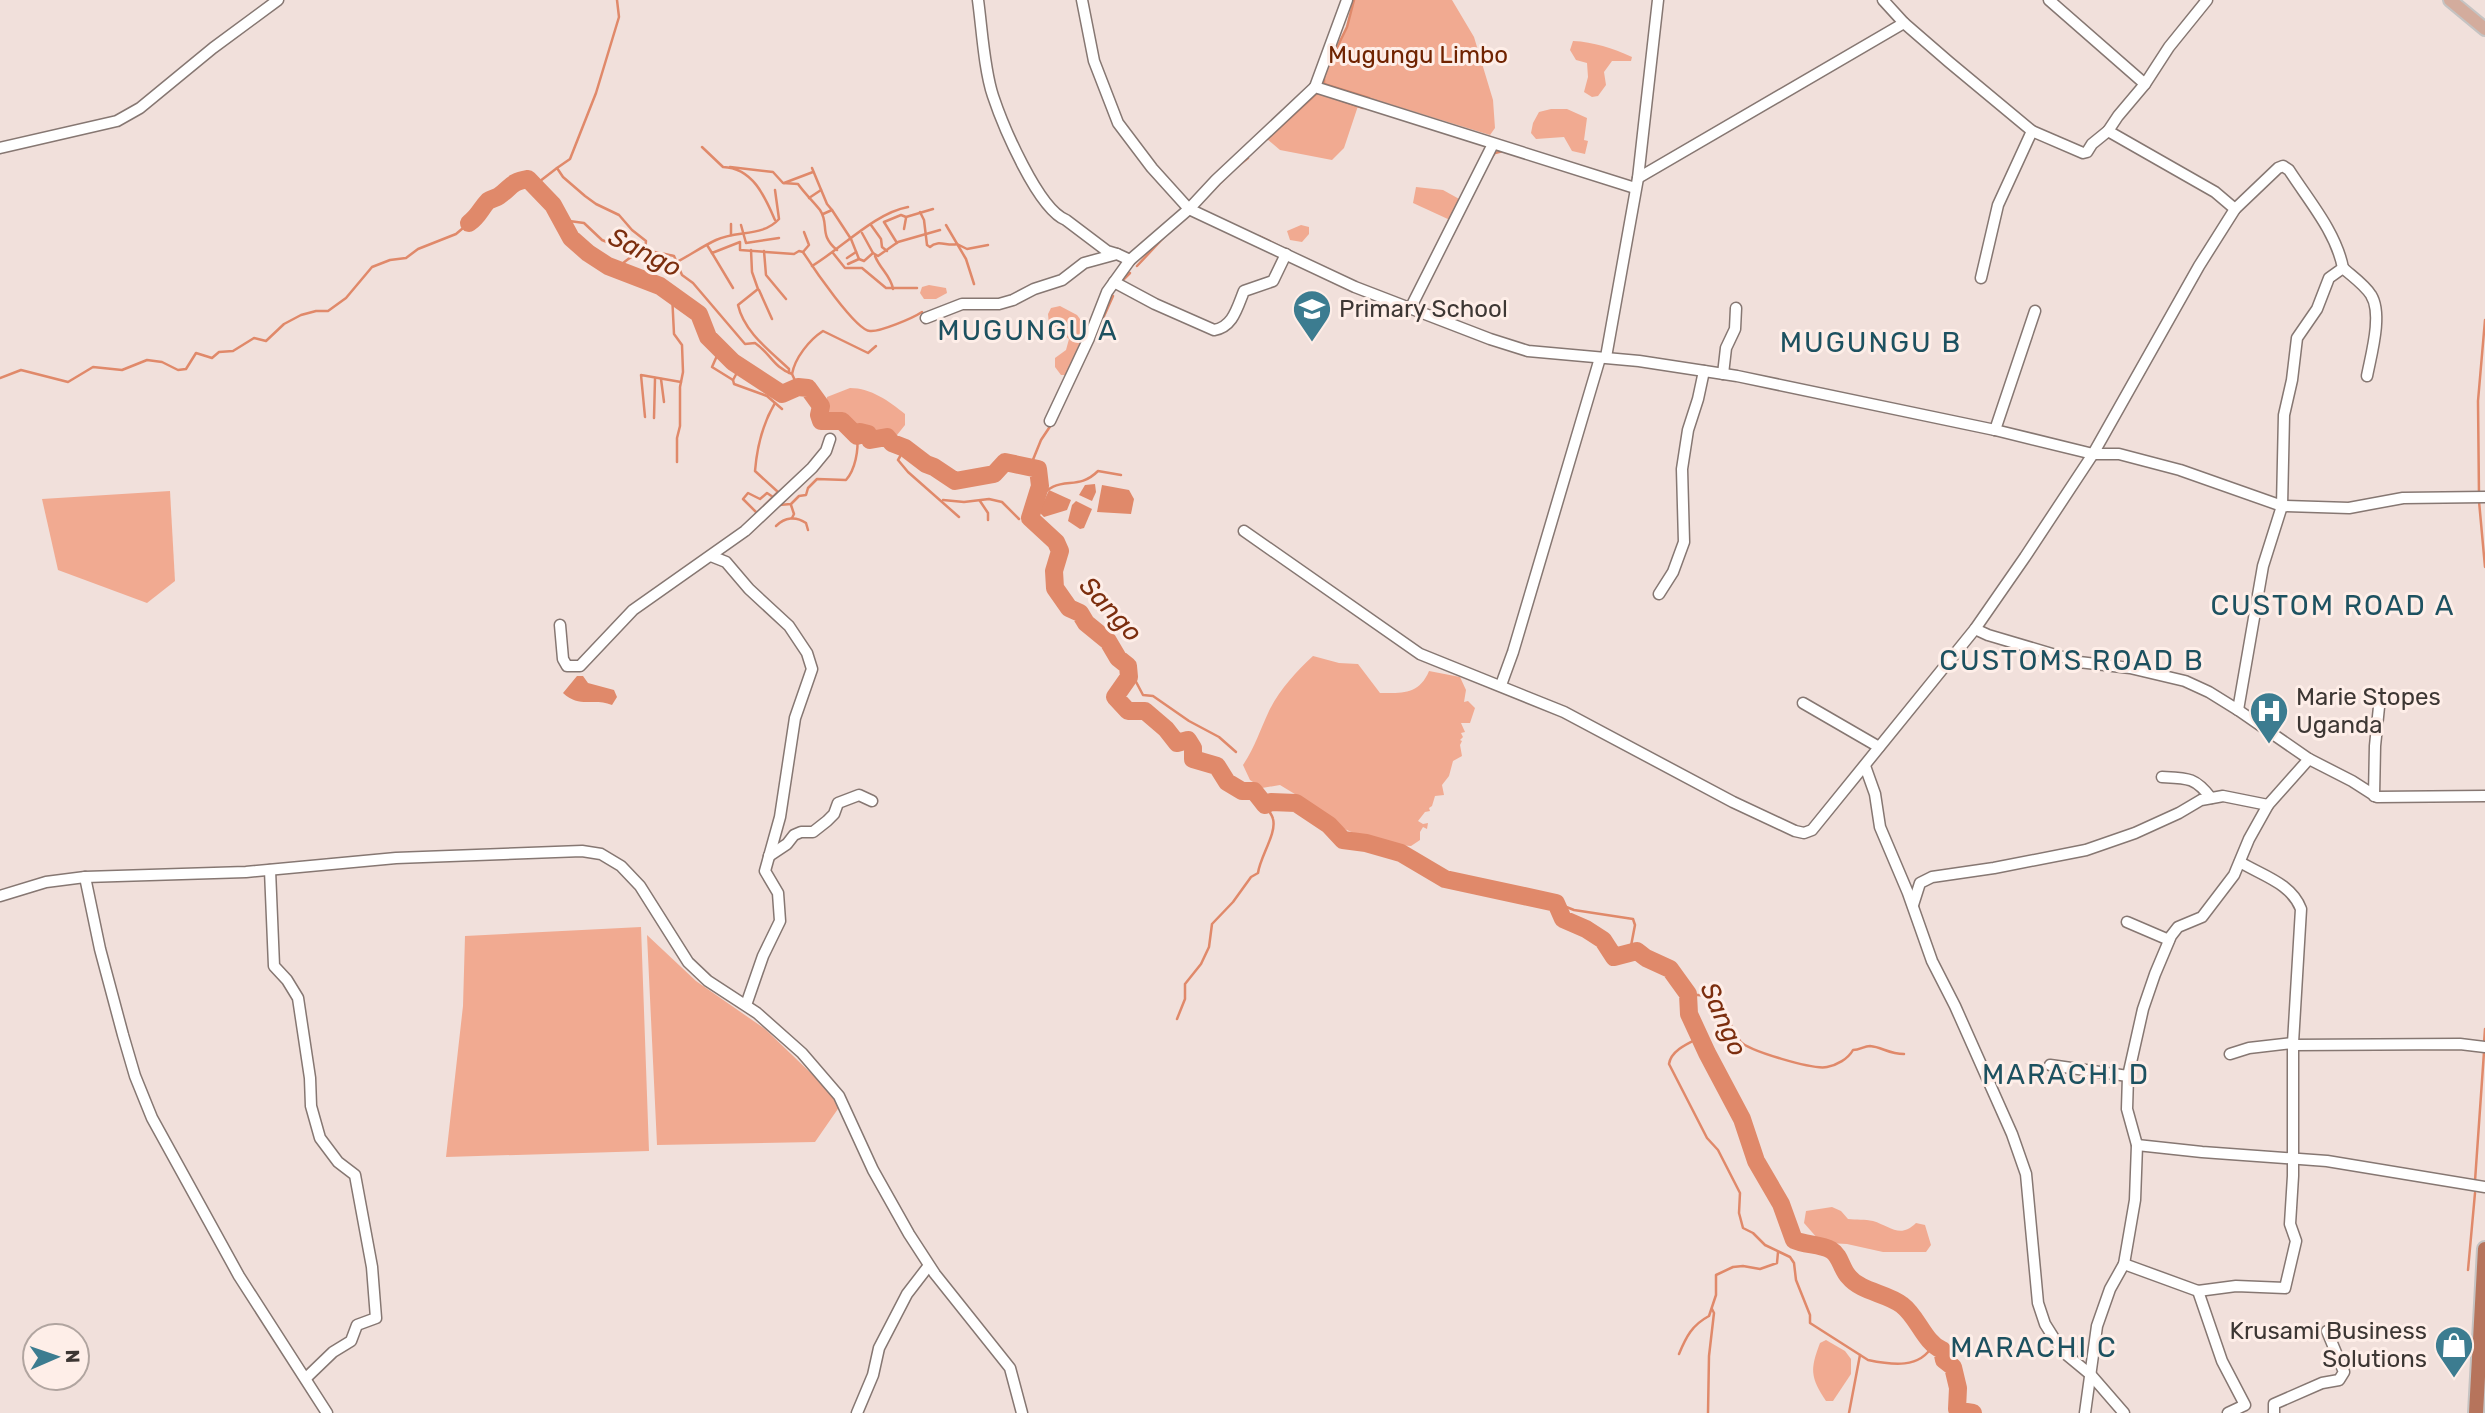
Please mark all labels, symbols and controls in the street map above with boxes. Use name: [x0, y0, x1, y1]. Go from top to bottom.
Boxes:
park label: Mugungu Limbo: [1328, 41, 1508, 69]
water label: Sango: [603, 221, 686, 284]
school or university icon: Primary School: [1291, 288, 1333, 343]
place label: Primary School: [1339, 295, 1508, 323]
district label: MUGUNGU A: [937, 314, 1119, 347]
district label: MUGUNGU B: [1780, 326, 1962, 359]
water label: Sango: [1073, 570, 1148, 648]
district label: CUSTOM ROAD A: [2210, 589, 2456, 622]
district label: CUSTOMS ROAD B: [1939, 644, 2205, 677]
place label: Marie Stopes Uganda: [2296, 683, 2441, 739]
hospital icon: Marie Stopes Uganda: [2248, 690, 2290, 745]
water label: Sango: [1694, 978, 1753, 1061]
district label: MARACHI D: [1982, 1058, 2150, 1091]
place label: Krusami Business Solutions: [2230, 1317, 2427, 1373]
north arrow: [21, 1322, 91, 1392]
shop icon: Krusami Business Solutions: [2433, 1324, 2475, 1379]
district label: MARACHI C: [1950, 1331, 2118, 1364]
text: N: [61, 1349, 84, 1364]

